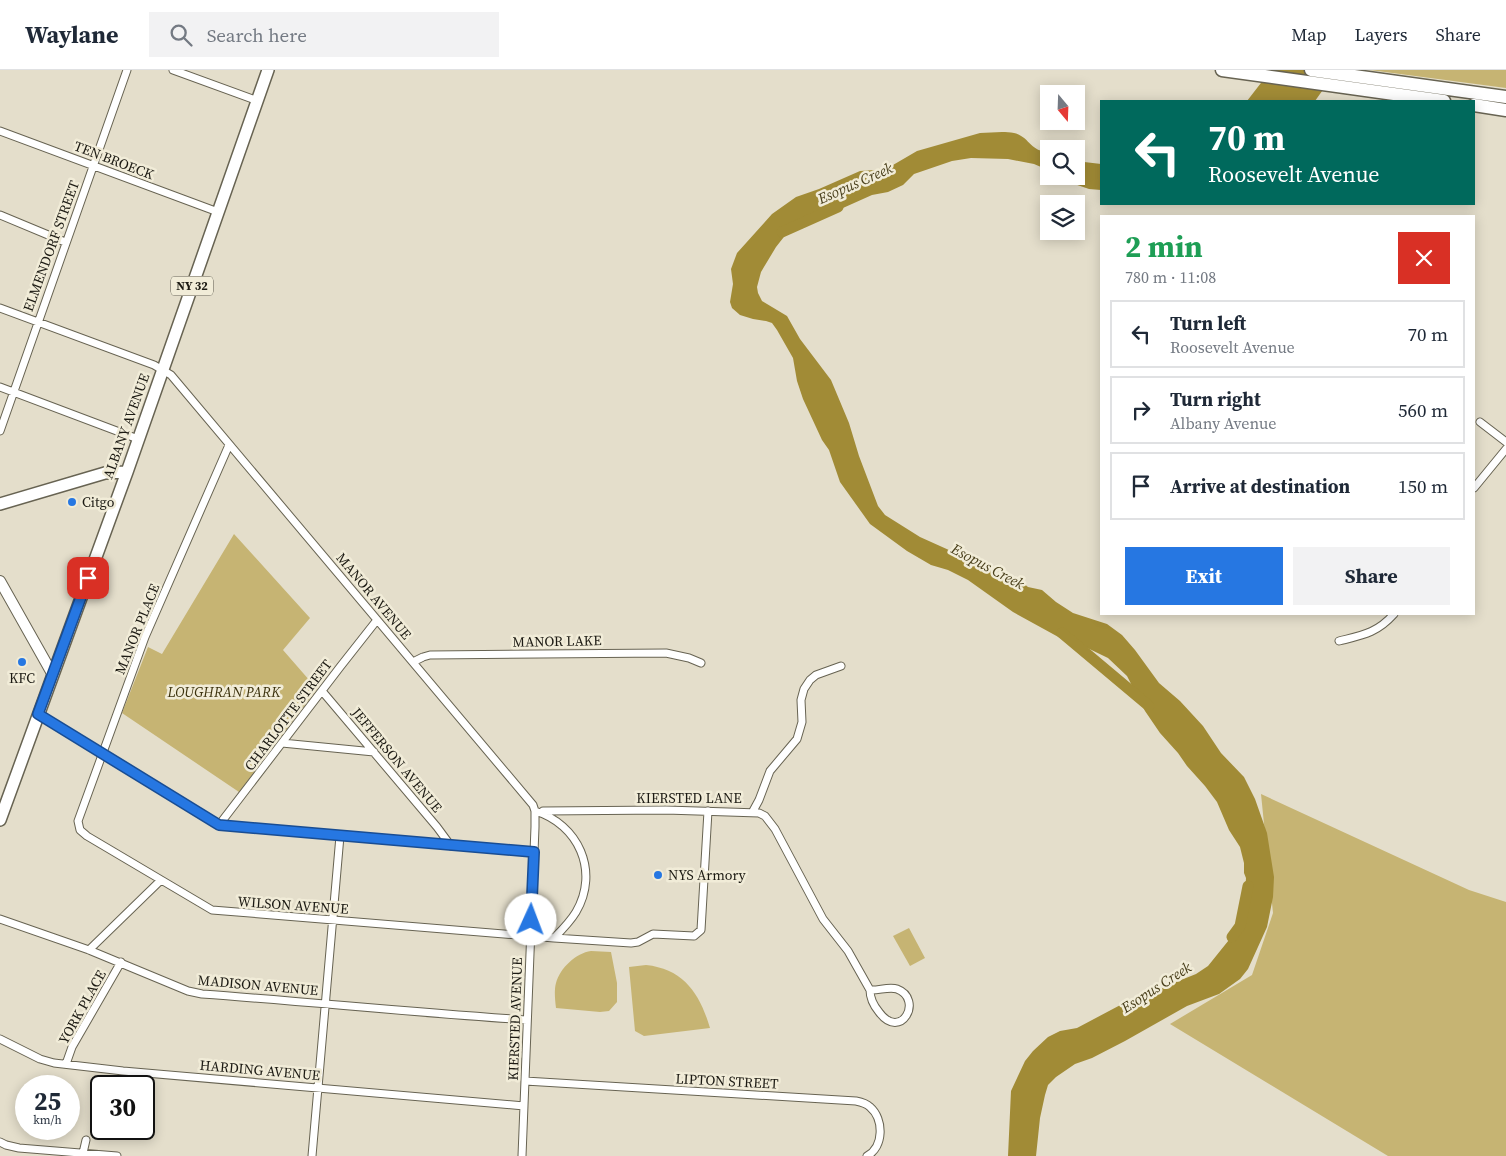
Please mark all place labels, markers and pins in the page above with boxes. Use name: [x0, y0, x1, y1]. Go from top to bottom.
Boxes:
place label: Citgo: [82, 492, 115, 512]
marker: Citgo: [66, 496, 78, 508]
pin: [67, 557, 109, 599]
marker: KFC: [16, 656, 28, 668]
place label: KFC: [9, 668, 35, 688]
place label: NYS Armory: [668, 865, 747, 885]
marker: NYS Armory: [652, 869, 664, 881]

